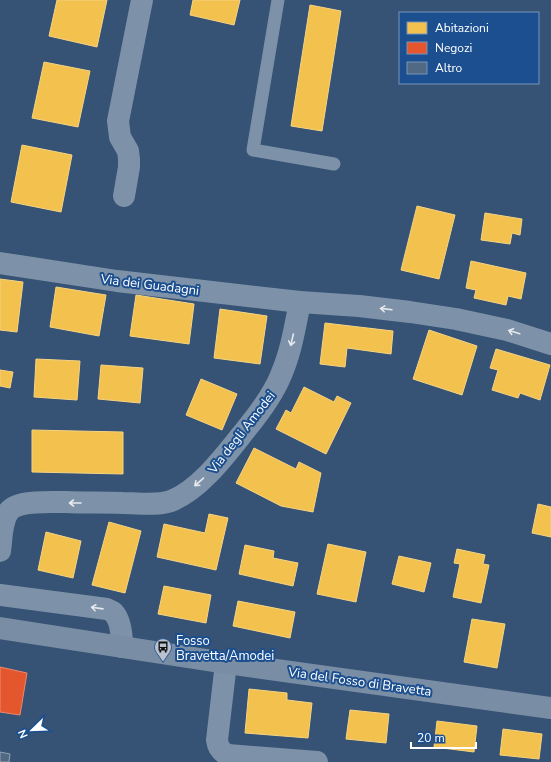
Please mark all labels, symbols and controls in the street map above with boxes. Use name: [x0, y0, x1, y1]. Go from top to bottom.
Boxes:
legend: [399, 12, 539, 84]
text: Abitazioni: [435, 20, 489, 36]
text: Negozi: [435, 40, 472, 56]
text: Altro: [435, 60, 463, 76]
street label: Via dei Guadagni: [99, 270, 200, 300]
one-way arrow: [380, 306, 393, 313]
one-way arrow: [508, 328, 521, 335]
one-way arrow: [287, 334, 295, 347]
street label: Via degli Amodei: [203, 388, 280, 478]
one-way arrow: [194, 478, 204, 487]
one-way arrow: [69, 499, 82, 506]
one-way arrow: [91, 604, 104, 612]
place label: Fosso Bravetta/Amodei: [176, 632, 274, 665]
bus stop icon: Fosso Bravetta/Amodei: [153, 637, 173, 662]
street label: Via del Fosso di Bravetta: [286, 663, 433, 701]
north arrow: [12, 710, 52, 750]
scale bar: [411, 724, 476, 750]
text: N: [15, 727, 32, 740]
text: 20 m: [417, 730, 445, 746]

